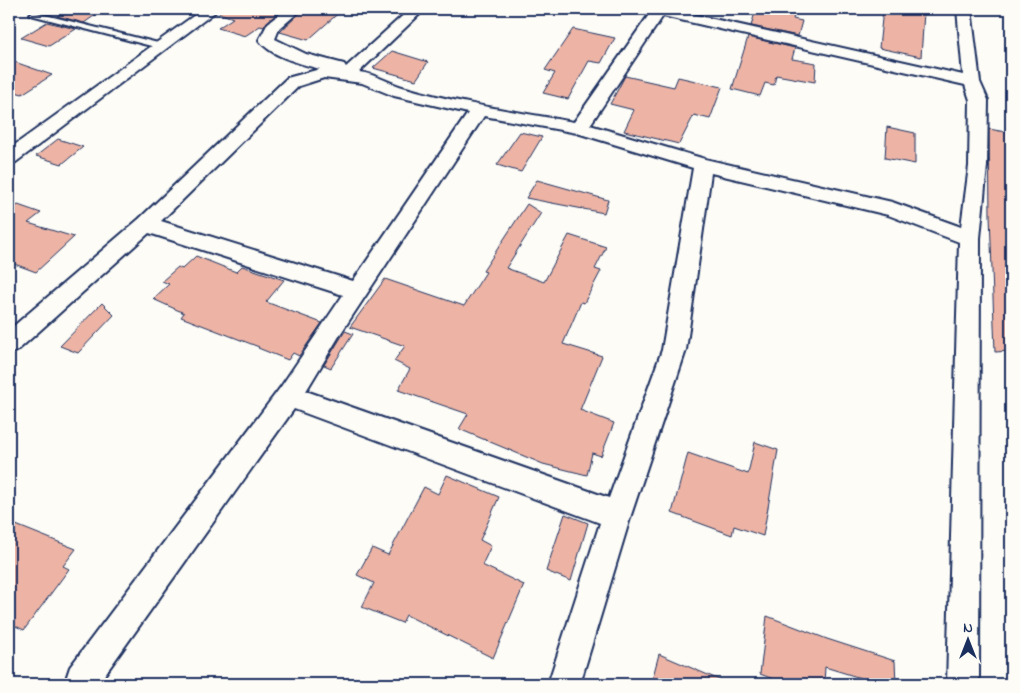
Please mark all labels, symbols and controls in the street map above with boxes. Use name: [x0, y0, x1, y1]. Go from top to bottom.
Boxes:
north arrow: [942, 616, 992, 666]
text: N: [963, 618, 973, 639]

